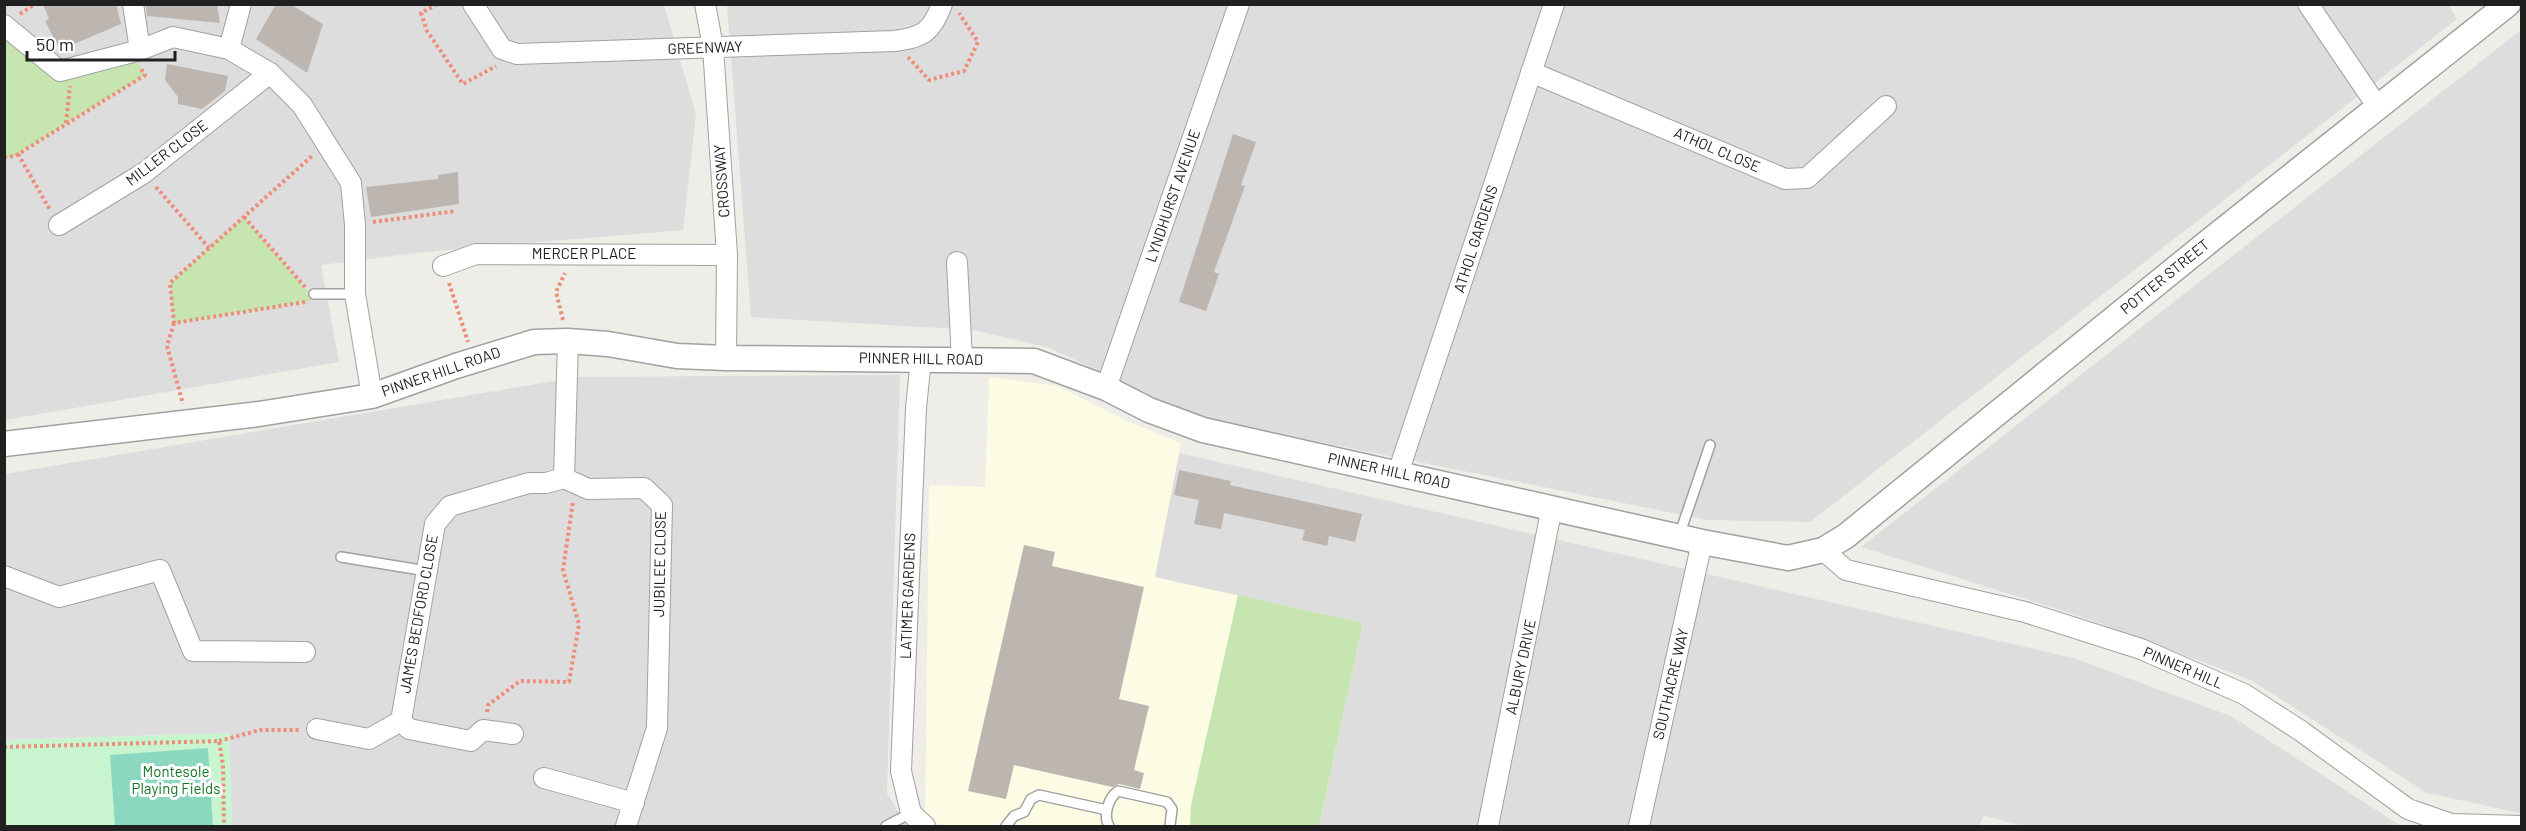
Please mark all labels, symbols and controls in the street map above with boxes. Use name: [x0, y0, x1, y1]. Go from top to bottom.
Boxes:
scale bar: [27, 24, 176, 62]
text: 50 m: [36, 33, 74, 55]
street label: GREENWAY: [667, 37, 743, 57]
street label: MILLER CLOSE: [122, 116, 211, 189]
street label: ATHOL CLOSE: [1671, 123, 1763, 175]
street label: LYNDHURST AVENUE: [1141, 127, 1203, 265]
street label: CROSSWAY: [709, 144, 733, 218]
street label: ATHOL GARDENS: [1449, 183, 1501, 295]
street label: POTTER STREET: [2116, 235, 2212, 318]
street label: MERCER PLACE: [532, 244, 636, 262]
street label: PINNER HILL ROAD: [379, 342, 502, 400]
street label: PINNER HILL ROAD: [859, 348, 983, 368]
street label: PINNER HILL ROAD: [1326, 448, 1452, 492]
street label: JUBILEE CLOSE: [649, 511, 669, 617]
street label: LATIMER GARDENS: [896, 532, 918, 659]
street label: JAMES BEDFORD CLOSE: [395, 533, 441, 695]
street label: ALBURY DRIVE: [1501, 617, 1539, 716]
street label: SOUTHACRE WAY: [1648, 626, 1692, 741]
street label: PINNER HILL: [2141, 642, 2226, 692]
park label: Montesole Playing Fields: [132, 762, 220, 797]

